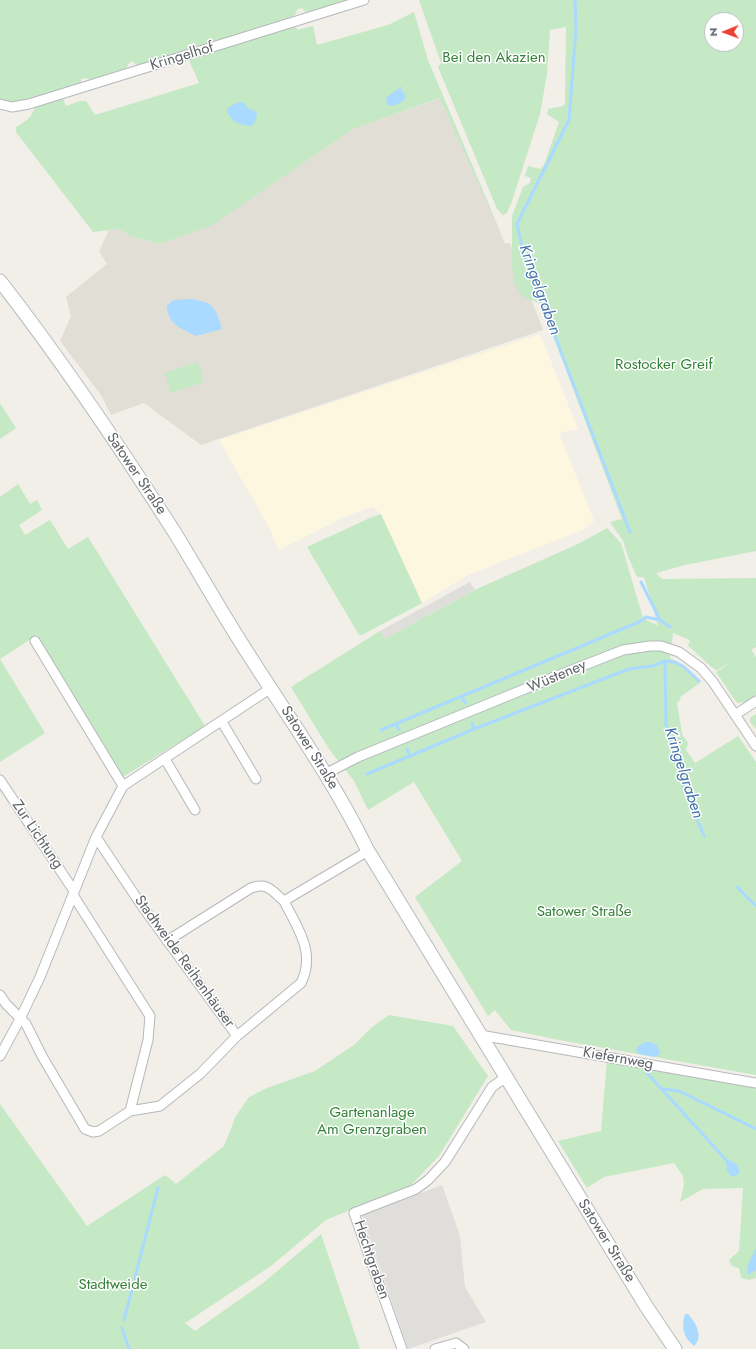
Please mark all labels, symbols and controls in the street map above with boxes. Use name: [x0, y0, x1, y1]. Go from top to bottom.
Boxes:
north arrow: [704, 12, 744, 52]
text: N: [705, 28, 721, 37]
street label: Kringelhof: [148, 39, 216, 75]
park label: Bei den Akazien: [442, 49, 546, 67]
water label: Kringelgraben: [514, 242, 564, 338]
park label: Rostocker Greif: [615, 356, 713, 374]
street label: Satower Straße: [102, 430, 170, 518]
street label: Wüsteney: [525, 657, 589, 697]
street label: Satower Straße: [276, 703, 342, 793]
water label: Kringelgraben: [659, 725, 707, 821]
street label: Zur Lichtung: [7, 797, 67, 873]
street label: Stadtweide Reihenhäuser: [130, 892, 238, 1032]
park label: Satower Straße: [537, 903, 631, 921]
street label: Kiefernweg: [581, 1044, 655, 1074]
park label: Gartenanlage Am Grenzgraben: [317, 1104, 427, 1139]
street label: Satower Straße: [573, 1196, 639, 1286]
street label: Hechtgraben: [349, 1218, 393, 1302]
park label: Stadtweide: [78, 1276, 148, 1294]

